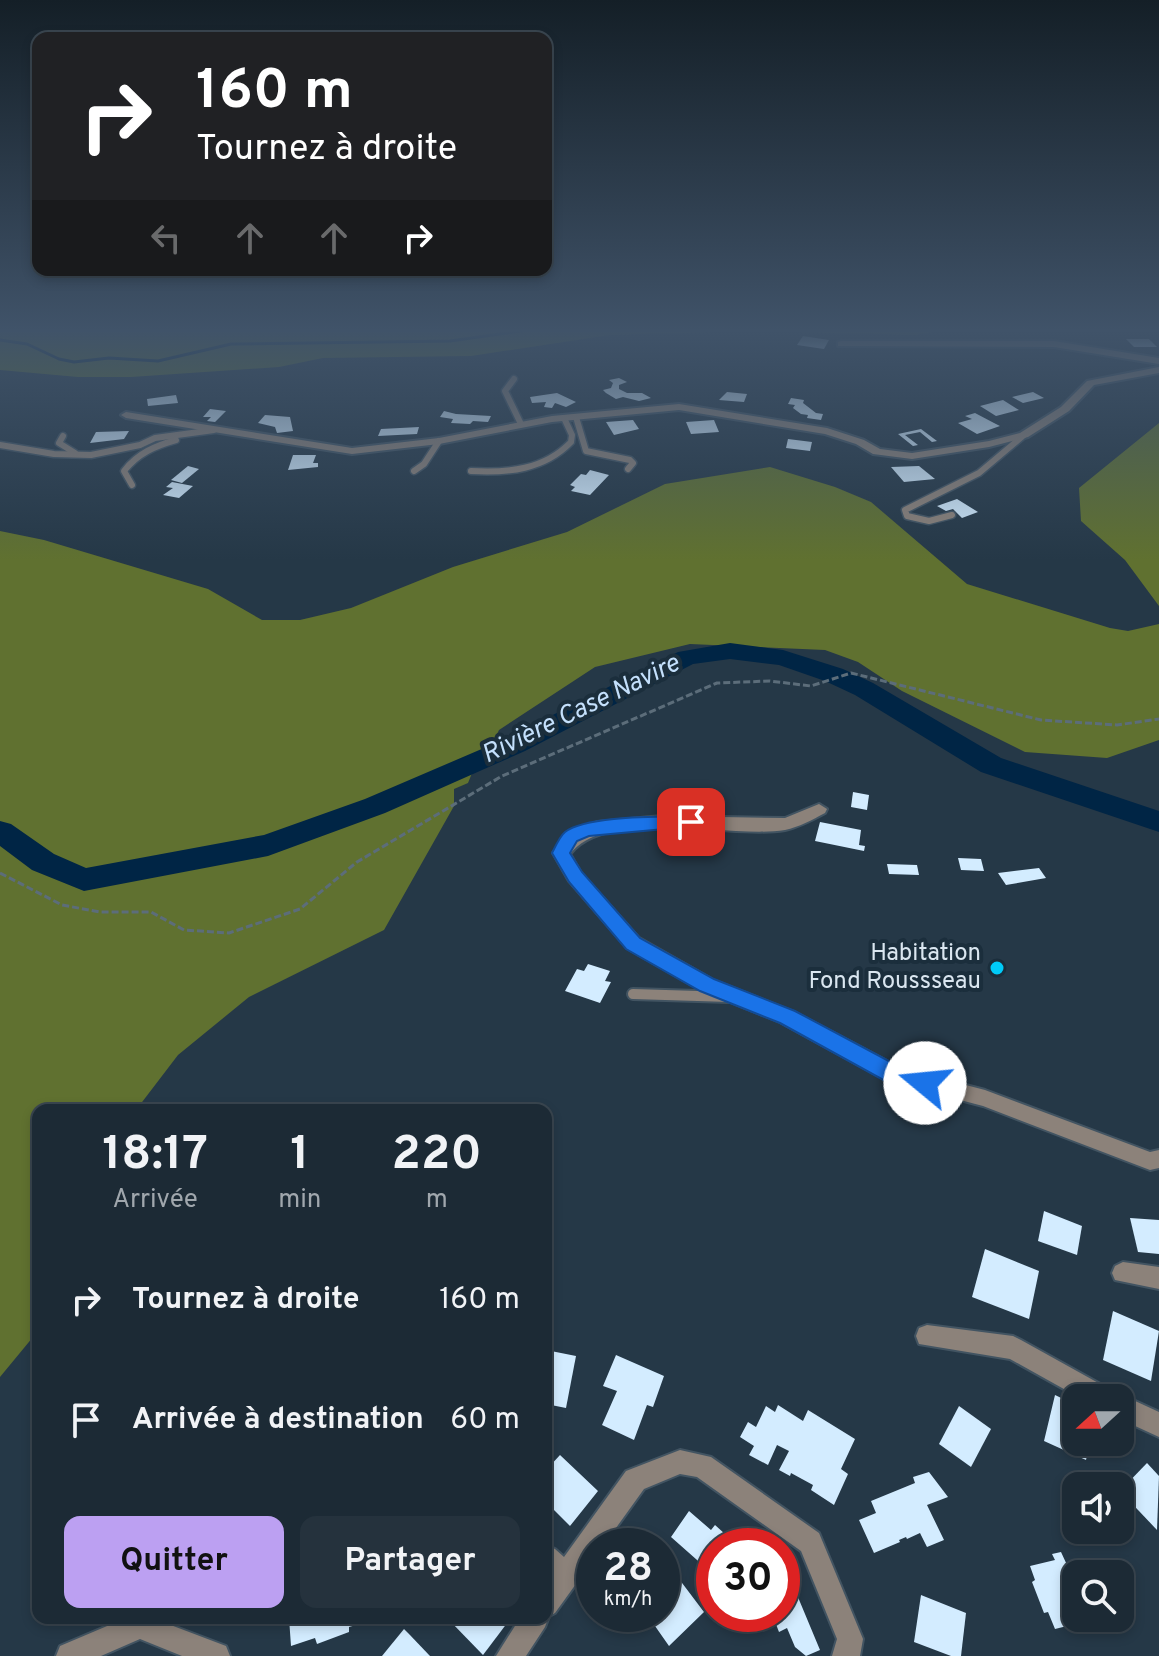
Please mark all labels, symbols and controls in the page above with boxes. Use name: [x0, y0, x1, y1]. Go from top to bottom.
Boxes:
text: 160 m: [196, 58, 353, 128]
icon: right: [64, 64, 168, 168]
text: Tournez à droite: [196, 127, 457, 173]
icon: left: [144, 216, 188, 260]
icon: ahead: [228, 216, 272, 260]
icon: ahead: [312, 216, 356, 260]
icon: right: [396, 216, 440, 260]
water label: Rivière Case Navire: [477, 648, 686, 772]
pin: [657, 788, 725, 856]
icon: arrive: [669, 800, 713, 844]
place label: Habitation Fond Roussseau: [808, 939, 981, 997]
marker: Habitation Fond Roussseau: [988, 959, 1006, 977]
position arrow: [883, 1041, 967, 1125]
text: 18:17: [102, 1126, 208, 1186]
text: 1: [290, 1126, 309, 1186]
text: 220: [392, 1126, 482, 1186]
text: Arrivée: [112, 1184, 198, 1217]
text: min: [278, 1184, 321, 1217]
text: m: [426, 1184, 448, 1217]
icon: right: [64, 1278, 108, 1322]
text: Tournez à droite: [132, 1282, 360, 1319]
text: 160 m: [439, 1282, 520, 1319]
north arrow: [1062, 1384, 1134, 1456]
map controls: [1062, 1384, 1134, 1632]
icon: arrive: [64, 1398, 108, 1442]
text: Arrivée à destination: [132, 1402, 424, 1439]
text: 60 m: [450, 1402, 520, 1439]
button: sound: [1062, 1472, 1134, 1544]
button: Quitter: [64, 1516, 284, 1608]
button: Partager: [300, 1516, 520, 1608]
speed limit sign: 30: [696, 1528, 800, 1632]
text: 28: [603, 1545, 653, 1595]
button: search: [1062, 1560, 1134, 1632]
text: km/h: [604, 1587, 652, 1613]

